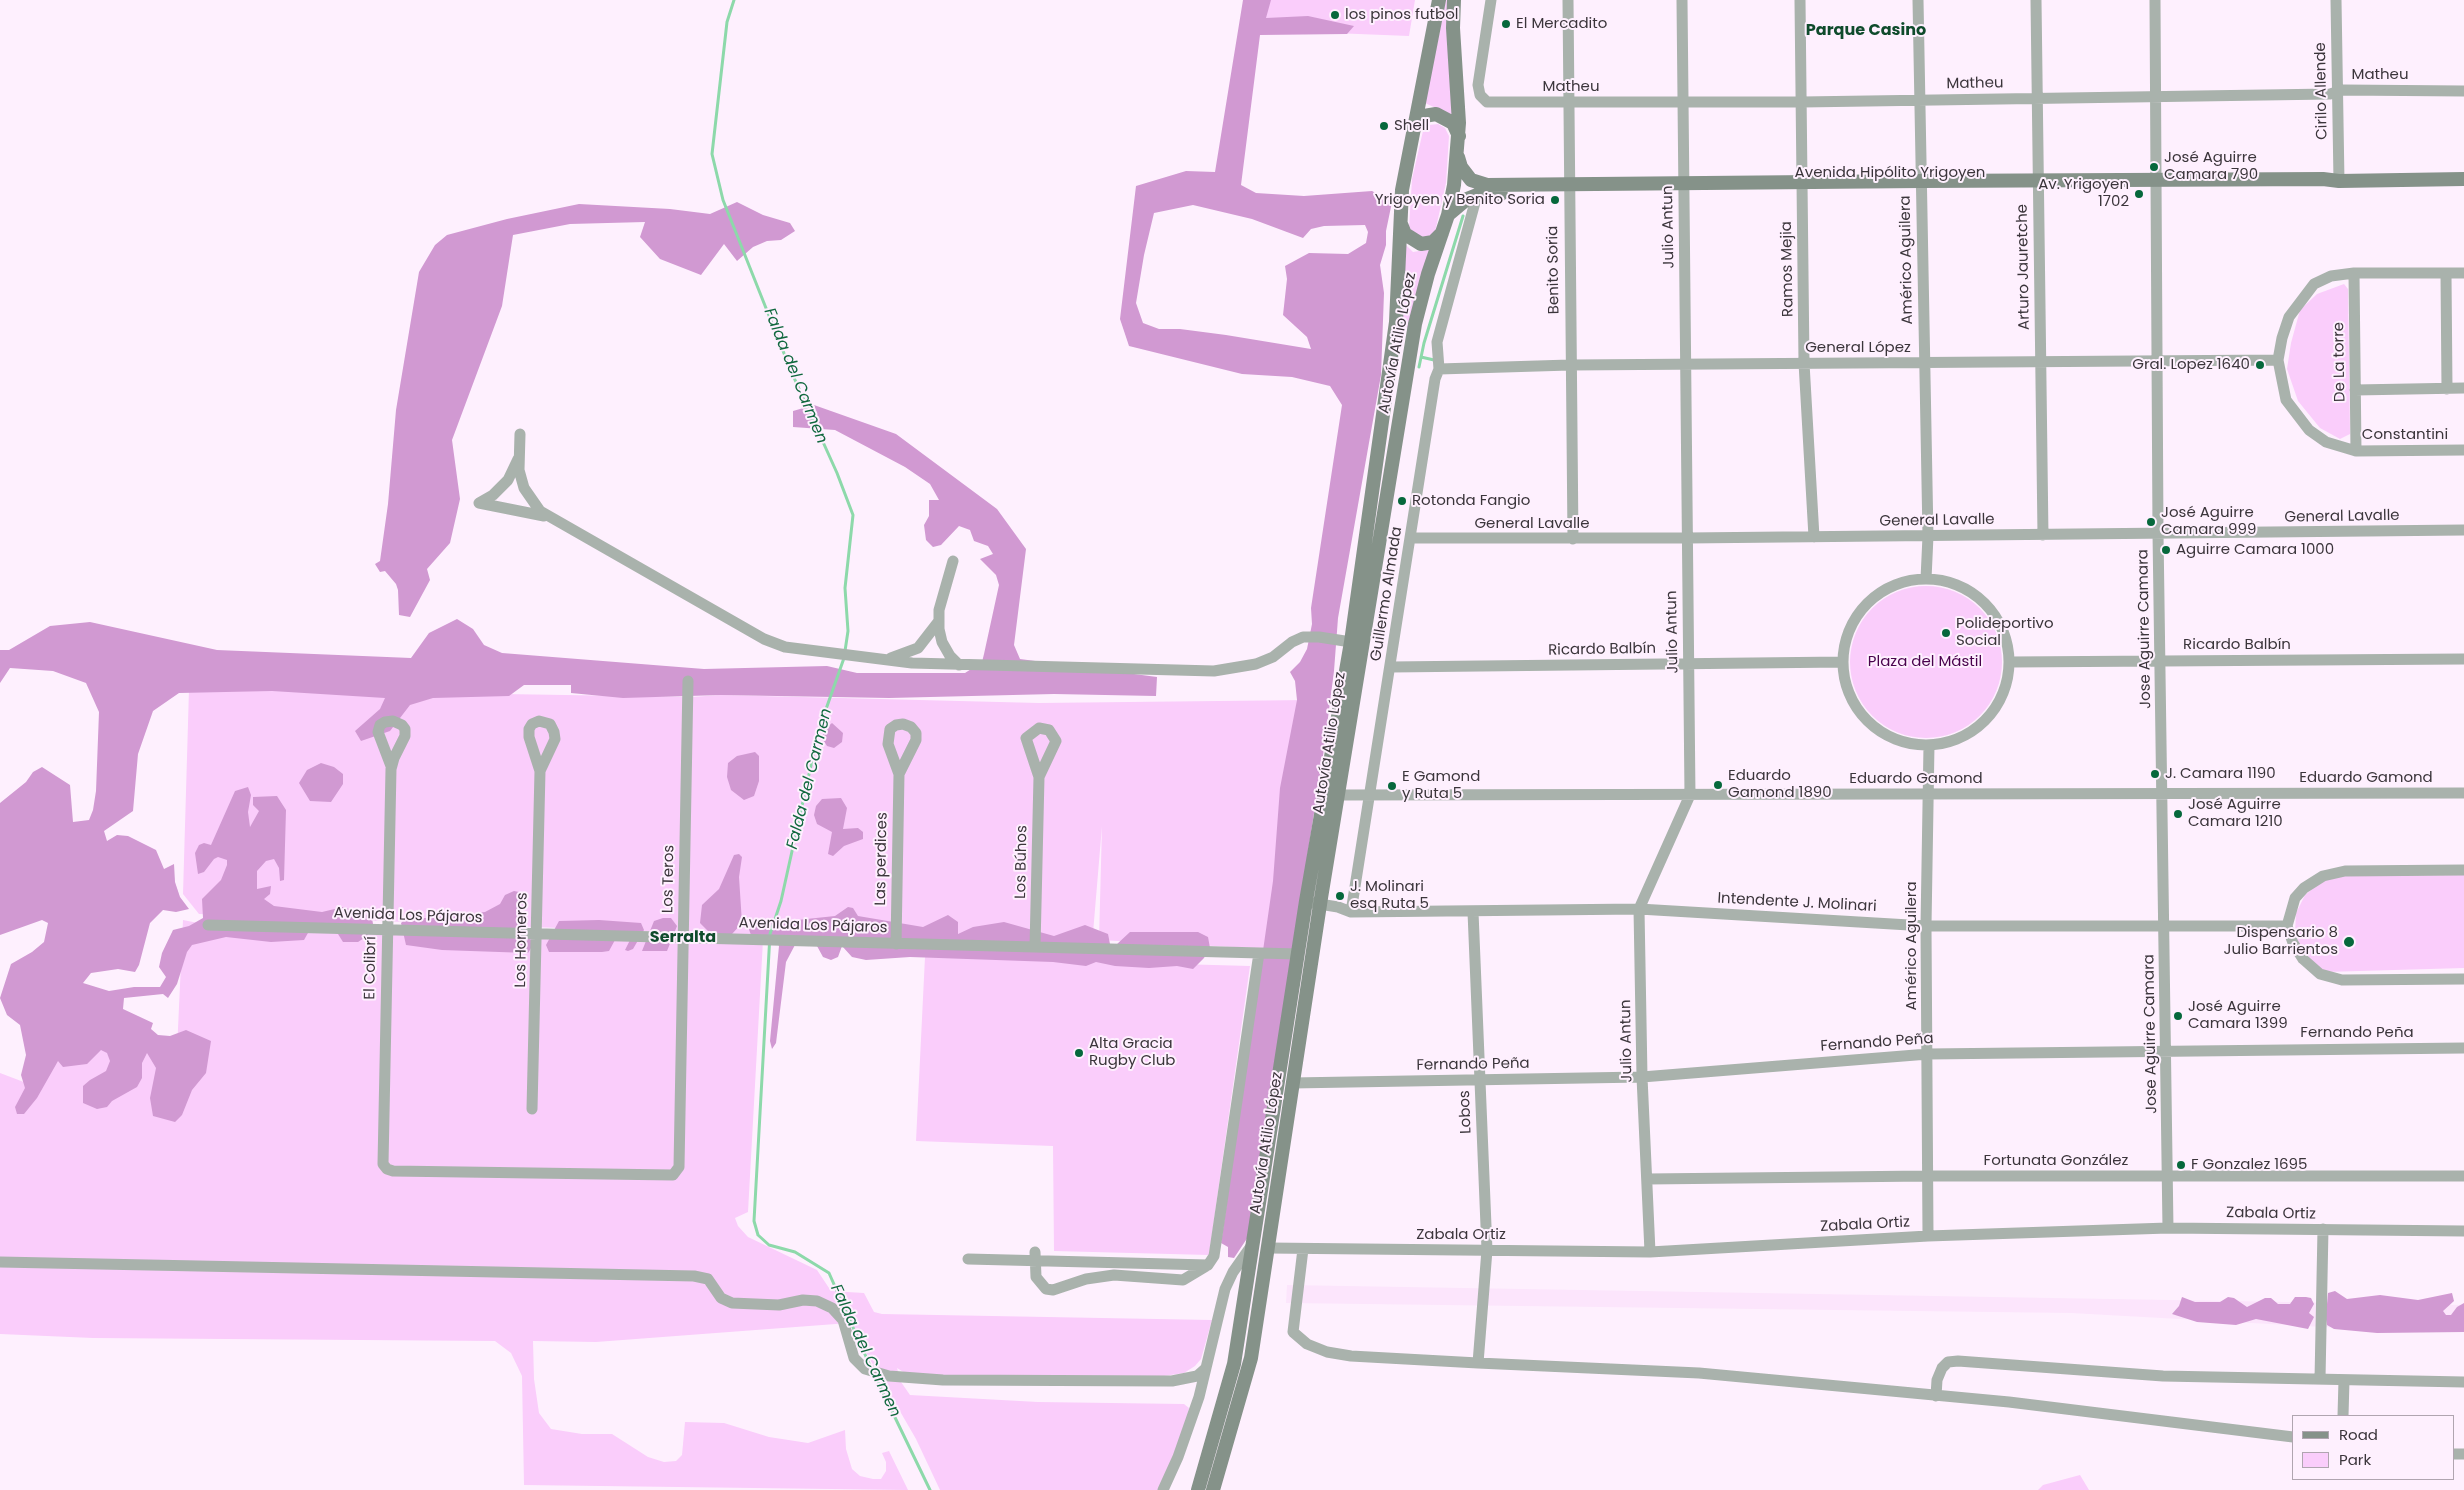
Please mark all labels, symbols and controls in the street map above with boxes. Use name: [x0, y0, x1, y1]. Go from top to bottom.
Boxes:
place label: los pinos futbol: [1345, 6, 1458, 24]
marker: los pinos futbol: [1329, 9, 1341, 21]
place label: El Mercadito: [1516, 15, 1607, 33]
marker: El Mercadito: [1500, 18, 1512, 30]
district label: Parque Casino: [1806, 21, 1926, 41]
street label: Cirilo Allende: [2312, 42, 2332, 140]
street label: Matheu: [2351, 66, 2409, 84]
street label: Matheu: [1946, 75, 2004, 93]
street label: Matheu: [1542, 78, 1600, 96]
place label: Shell: [1394, 117, 1429, 135]
marker: Shell: [1378, 120, 1390, 132]
place label: José Aguirre Camara 790: [2164, 149, 2258, 184]
marker: José Aguirre Camara 790: [2148, 161, 2160, 173]
street label: Avenida Hipólito Yrigoyen: [1795, 164, 1985, 182]
place label: Av. Yrigoyen 1702: [2038, 176, 2129, 211]
street label: Julio Antun: [1659, 185, 1679, 269]
marker: Av. Yrigoyen 1702: [2133, 188, 2145, 200]
place label: Yrigoyen y Benito Soria: [1375, 191, 1545, 209]
marker: Yrigoyen y Benito Soria: [1549, 194, 1561, 206]
street label: Américo Aguilera: [1897, 195, 1917, 325]
street label: Arturo Jauretche: [2014, 204, 2034, 330]
street label: Ramos Mejia: [1778, 221, 1798, 317]
street label: Benito Soria: [1544, 226, 1564, 314]
street label: Autovía Atilio López: [1375, 271, 1421, 415]
water label: Falda del Carmen: [759, 305, 831, 447]
street label: De La torre: [2330, 322, 2350, 402]
street label: General López: [1805, 339, 1911, 357]
place label: Gral. Lopez 1640: [2132, 356, 2250, 374]
marker: Gral. Lopez 1640: [2254, 359, 2266, 371]
street label: Constantini: [2362, 426, 2448, 444]
place label: Rotonda Fangio: [1412, 492, 1530, 510]
marker: Rotonda Fangio: [1396, 495, 1408, 507]
place label: José Aguirre Camara 999: [2161, 504, 2256, 539]
street label: General Lavalle: [2284, 507, 2400, 527]
street label: General Lavalle: [1879, 511, 1995, 531]
street label: General Lavalle: [1474, 515, 1590, 533]
marker: José Aguirre Camara 999: [2145, 516, 2157, 528]
street label: Guillermo Almada: [1367, 525, 1407, 663]
place label: Aguirre Camara 1000: [2176, 541, 2334, 559]
marker: Aguirre Camara 1000: [2160, 544, 2172, 556]
street label: Jose Aguirre Camara: [2135, 549, 2155, 709]
street label: Julio Antun: [1663, 590, 1683, 674]
place label: Polideportivo Social: [1956, 615, 2054, 650]
marker: Polideportivo Social: [1940, 627, 1952, 639]
street label: Ricardo Balbín: [2183, 636, 2291, 654]
street label: Ricardo Balbín: [1548, 640, 1656, 660]
park label: Plaza del Mástil: [1868, 653, 1982, 671]
street label: Autovía Atilio López: [1310, 671, 1350, 815]
water label: Falda del Carmen: [783, 707, 837, 851]
place label: J. Camara 1190: [2165, 765, 2276, 783]
place label: Eduardo Gamond 1890: [1728, 767, 1832, 802]
place label: E Gamond y Ruta 5: [1402, 768, 1480, 803]
marker: J. Camara 1190: [2149, 768, 2161, 780]
street label: Eduardo Gamond: [2299, 769, 2433, 787]
street label: Eduardo Gamond: [1849, 770, 1983, 788]
marker: Eduardo Gamond 1890: [1712, 779, 1724, 791]
marker: E Gamond y Ruta 5: [1386, 780, 1398, 792]
place label: José Aguirre Camara 1210: [2188, 796, 2283, 831]
marker: José Aguirre Camara 1210: [2172, 808, 2184, 820]
street label: Las perdices: [872, 812, 892, 906]
street label: Los Búhos: [1012, 825, 1032, 899]
street label: Los Teros: [659, 845, 679, 913]
place label: J. Molinari esq Ruta 5: [1350, 878, 1429, 913]
street label: Américo Aguilera: [1903, 881, 1921, 1011]
marker: J. Molinari esq Ruta 5: [1334, 890, 1346, 902]
street label: Intendente J. Molinari: [1717, 890, 1877, 916]
street label: Los Horneros: [512, 892, 532, 988]
street label: Avenida Los Pájaros: [333, 904, 483, 928]
street label: Avenida Los Pájaros: [738, 914, 888, 938]
place label: Dispensario 8 Julio Barrientos: [2223, 924, 2338, 959]
district label: Serralta: [650, 928, 716, 948]
marker: Dispensario 8 Julio Barrientos: [2342, 935, 2356, 949]
street label: El Colibrí: [361, 936, 381, 1000]
street label: Jose Aguirre Camara: [2141, 954, 2161, 1114]
place label: José Aguirre Camara 1399: [2188, 998, 2288, 1033]
street label: Julio Antun: [1617, 999, 1637, 1083]
marker: José Aguirre Camara 1399: [2172, 1010, 2184, 1022]
street label: Fernando Peña: [2300, 1024, 2414, 1042]
street label: Fernando Peña: [1820, 1030, 1934, 1056]
place label: Alta Gracia Rugby Club: [1089, 1035, 1175, 1070]
marker: Alta Gracia Rugby Club: [1073, 1047, 1085, 1059]
street label: Fernando Peña: [1416, 1055, 1530, 1075]
street label: Autovía Atilio López: [1247, 1071, 1287, 1215]
street label: Lobos: [1456, 1090, 1476, 1134]
street label: Fortunata González: [1984, 1152, 2128, 1170]
place label: F Gonzalez 1695: [2191, 1156, 2307, 1174]
marker: F Gonzalez 1695: [2175, 1159, 2187, 1171]
street label: Zabala Ortiz: [2226, 1204, 2316, 1224]
street label: Zabala Ortiz: [1820, 1214, 1910, 1236]
street label: Zabala Ortiz: [1416, 1226, 1506, 1244]
water label: Falda del Carmen: [826, 1281, 904, 1421]
legend: [2292, 1415, 2454, 1480]
text: Road: [2339, 1424, 2378, 1445]
text: Park: [2339, 1449, 2371, 1470]

